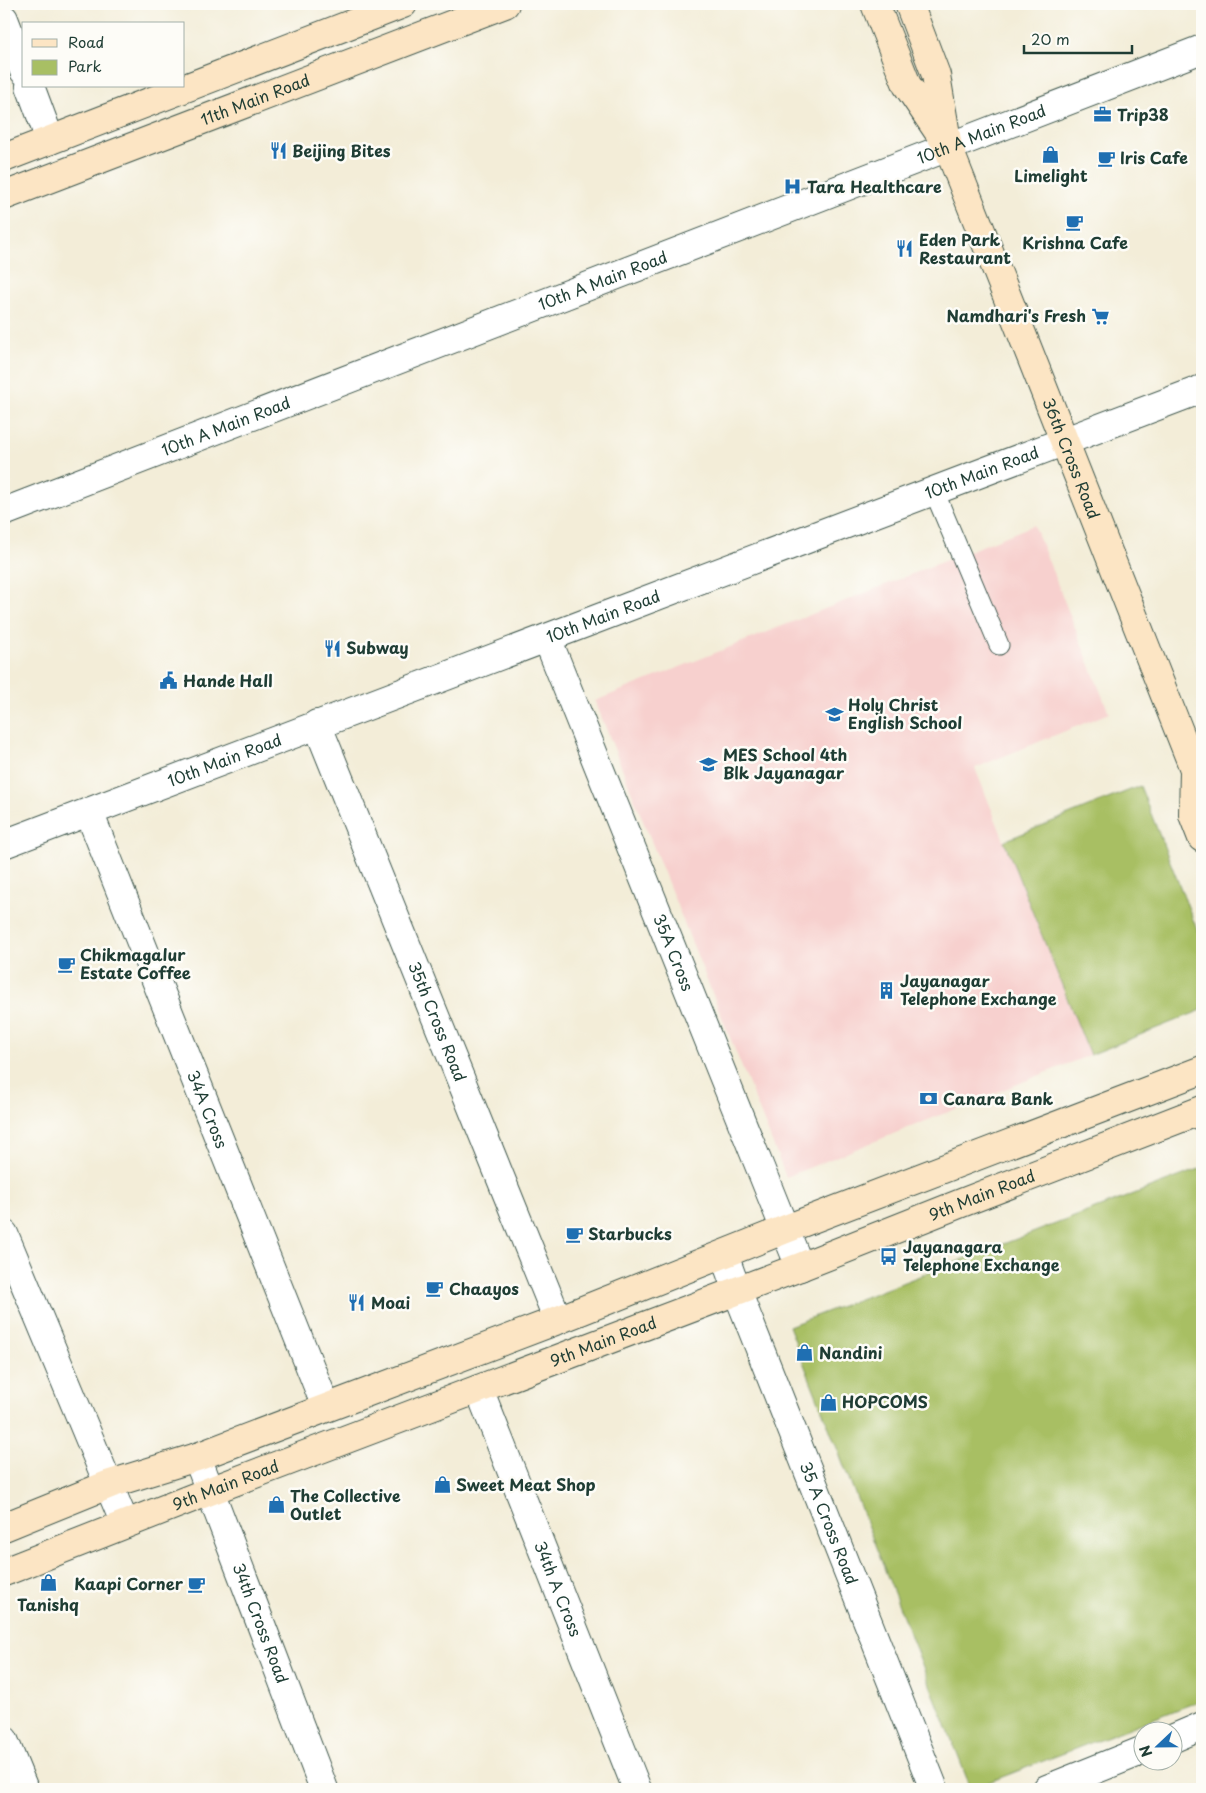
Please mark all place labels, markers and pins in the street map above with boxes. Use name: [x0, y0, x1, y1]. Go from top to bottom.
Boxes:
place label: Trip38: [1117, 102, 1169, 126]
office icon: Trip38: [1093, 105, 1113, 125]
place label: Beijing Bites: [292, 138, 391, 162]
restaurant icon: Beijing Bites: [268, 141, 288, 161]
shop icon: Limelight: [1041, 145, 1061, 165]
place label: Iris Cafe: [1120, 145, 1188, 169]
cafe icon: Iris Cafe: [1096, 148, 1116, 168]
place label: Limelight: [1014, 163, 1088, 187]
place label: Tara Healthcare: [807, 174, 942, 198]
hospital icon: Tara Healthcare: [783, 177, 803, 197]
cafe icon: Krishna Cafe: [1065, 212, 1085, 232]
place label: Eden Park Restaurant: [919, 227, 1011, 269]
place label: Krishna Cafe: [1022, 230, 1128, 254]
restaurant icon: Eden Park Restaurant: [895, 239, 915, 259]
place label: Namdhari's Fresh: [946, 303, 1086, 327]
supermarket icon: Namdhari's Fresh: [1090, 306, 1110, 326]
place label: Subway: [346, 635, 409, 659]
restaurant icon: Subway: [322, 638, 342, 658]
place label: Hande Hall: [183, 668, 273, 692]
public building icon: Hande Hall: [159, 671, 179, 691]
place label: Holy Christ English School: [848, 692, 962, 734]
school or university icon: Holy Christ English School: [824, 704, 844, 724]
place label: MES School 4th Blk Jayanagar: [723, 742, 847, 784]
school or university icon: MES School 4th Blk Jayanagar: [699, 754, 719, 774]
place label: Chikmagalur Estate Coffee: [80, 942, 191, 984]
cafe icon: Chikmagalur Estate Coffee: [56, 954, 76, 974]
place label: Jayanagar Telephone Exchange: [900, 968, 1057, 1010]
building icon: Jayanagar Telephone Exchange: [876, 980, 896, 1000]
place label: Canara Bank: [943, 1086, 1054, 1110]
bank icon: Canara Bank: [919, 1089, 939, 1109]
place label: Starbucks: [588, 1221, 672, 1245]
cafe icon: Starbucks: [564, 1224, 584, 1244]
place label: Jayanagara Telephone Exchange: [903, 1234, 1060, 1276]
bus stop icon: Jayanagara Telephone Exchange: [879, 1246, 899, 1266]
place label: Chaayos: [449, 1276, 519, 1300]
cafe icon: Chaayos: [425, 1279, 445, 1299]
place label: Moai: [371, 1290, 411, 1314]
restaurant icon: Moai: [347, 1293, 367, 1313]
place label: Nandini: [819, 1340, 883, 1364]
shop icon: Nandini: [795, 1343, 815, 1363]
place label: HOPCOMS: [842, 1389, 928, 1413]
shop icon: HOPCOMS: [818, 1392, 838, 1412]
place label: Sweet Meat Shop: [456, 1472, 596, 1496]
shop icon: Sweet Meat Shop: [432, 1475, 452, 1495]
place label: The Collective Outlet: [290, 1483, 401, 1525]
shop icon: The Collective Outlet: [266, 1495, 286, 1515]
place label: Kaapi Corner: [74, 1571, 184, 1595]
shop icon: Tanishq: [38, 1573, 58, 1593]
cafe icon: Kaapi Corner: [187, 1574, 207, 1594]
place label: Tanishq: [17, 1592, 79, 1616]

